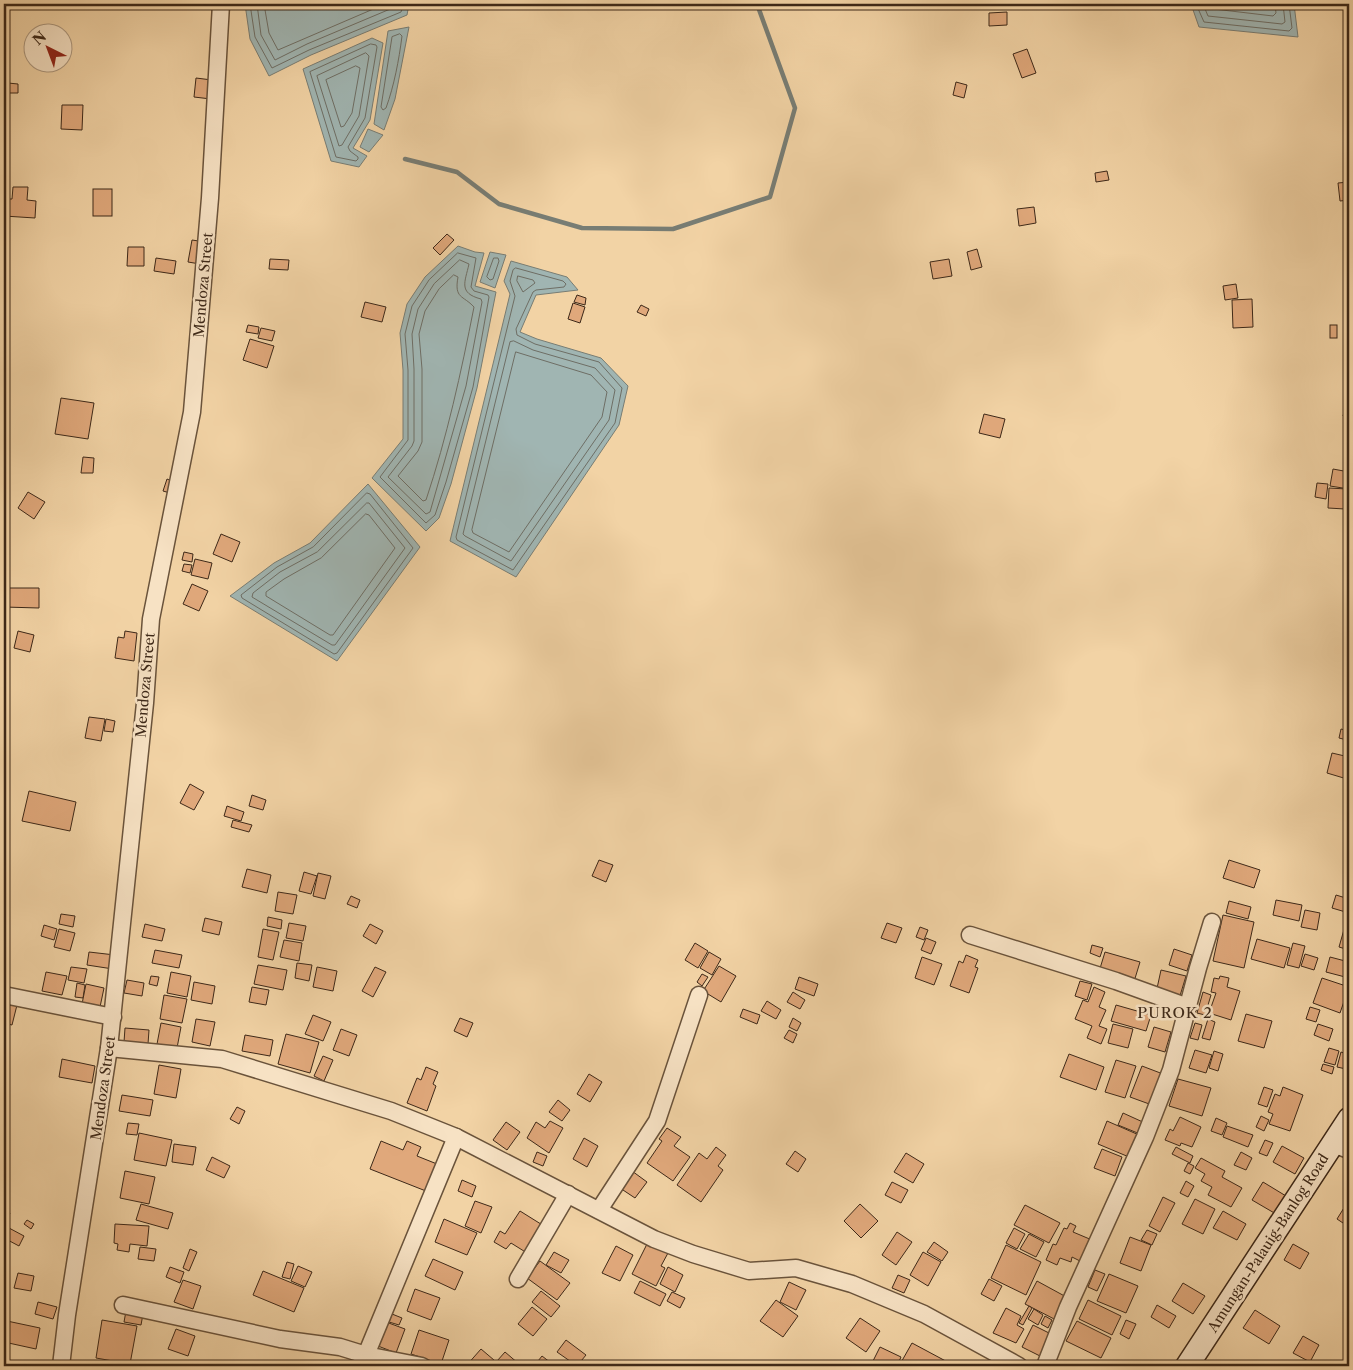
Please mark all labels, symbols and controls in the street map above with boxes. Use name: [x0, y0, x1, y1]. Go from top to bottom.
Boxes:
north arrow: [22, 22, 72, 72]
text: N: [29, 28, 50, 49]
street label: Mendoza Street: [189, 232, 217, 338]
street label: Mendoza Street: [131, 632, 159, 738]
district label: PUROK 2: [1137, 1003, 1213, 1022]
street label: Mendoza Street: [87, 1035, 119, 1141]
street label: Amungan-Palauig-Banlog Road: [1203, 1150, 1333, 1337]

